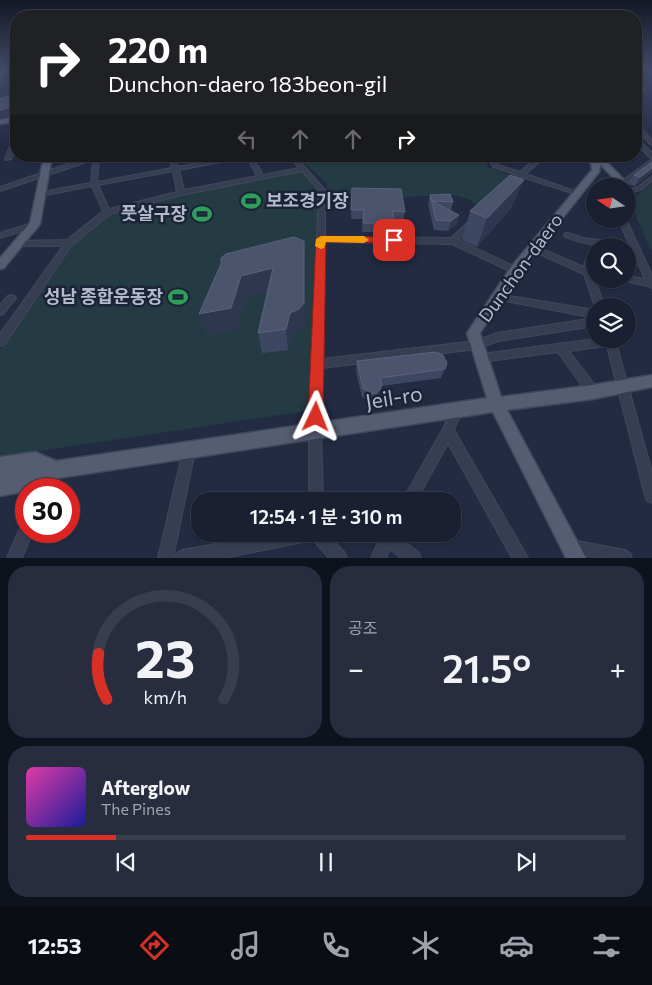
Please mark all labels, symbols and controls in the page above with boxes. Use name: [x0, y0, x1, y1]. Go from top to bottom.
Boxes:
text: 220 m: [108, 27, 208, 70]
icon: right: [25, 30, 90, 95]
text: Dunchon-daero 183beon-gil: [108, 70, 387, 97]
icon: left: [233, 125, 261, 153]
icon: ahead: [286, 125, 314, 153]
icon: ahead: [339, 125, 367, 153]
icon: right: [392, 125, 420, 153]
north arrow: [586, 178, 636, 228]
map controls: [586, 178, 636, 348]
place label: 보조경기장: [266, 189, 349, 211]
sports icon: 보조경기장: [240, 190, 262, 212]
place label: 풋살구장: [121, 202, 187, 224]
sports icon: 풋살구장: [191, 203, 213, 225]
street label: Dunchon-daero: [474, 209, 567, 326]
pin: [373, 219, 415, 261]
icon: arrive: [380, 226, 408, 254]
button: search: [586, 238, 636, 288]
place label: 성남 종합운동장: [44, 285, 163, 307]
sports icon: 성남 종합운동장: [167, 286, 189, 308]
button: layers: [586, 298, 636, 348]
street label: Jeil-ro: [363, 380, 424, 413]
position arrow: [289, 390, 341, 442]
speed limit sign: 30: [15, 478, 80, 543]
text: 12:54 · 1 분 · 310 m: [250, 505, 402, 528]
text: 공조: [348, 618, 377, 637]
text: 23: [135, 625, 195, 689]
text: 21.5°: [442, 644, 531, 691]
text: −: [348, 651, 364, 685]
text: +: [610, 651, 626, 685]
text: km/h: [143, 686, 187, 708]
text: Afterglow: [101, 776, 190, 799]
text: The Pines: [101, 799, 171, 818]
icon: previous: [112, 848, 140, 876]
icon: pause: [312, 848, 340, 876]
icon: next: [512, 848, 540, 876]
icon: directions: [137, 928, 172, 963]
icon: music: [228, 928, 263, 963]
icon: phone: [318, 928, 353, 963]
icon: climate: [408, 928, 443, 963]
icon: car: [499, 928, 534, 963]
icon: filters: [589, 928, 624, 963]
text: 12:53: [28, 932, 82, 959]

